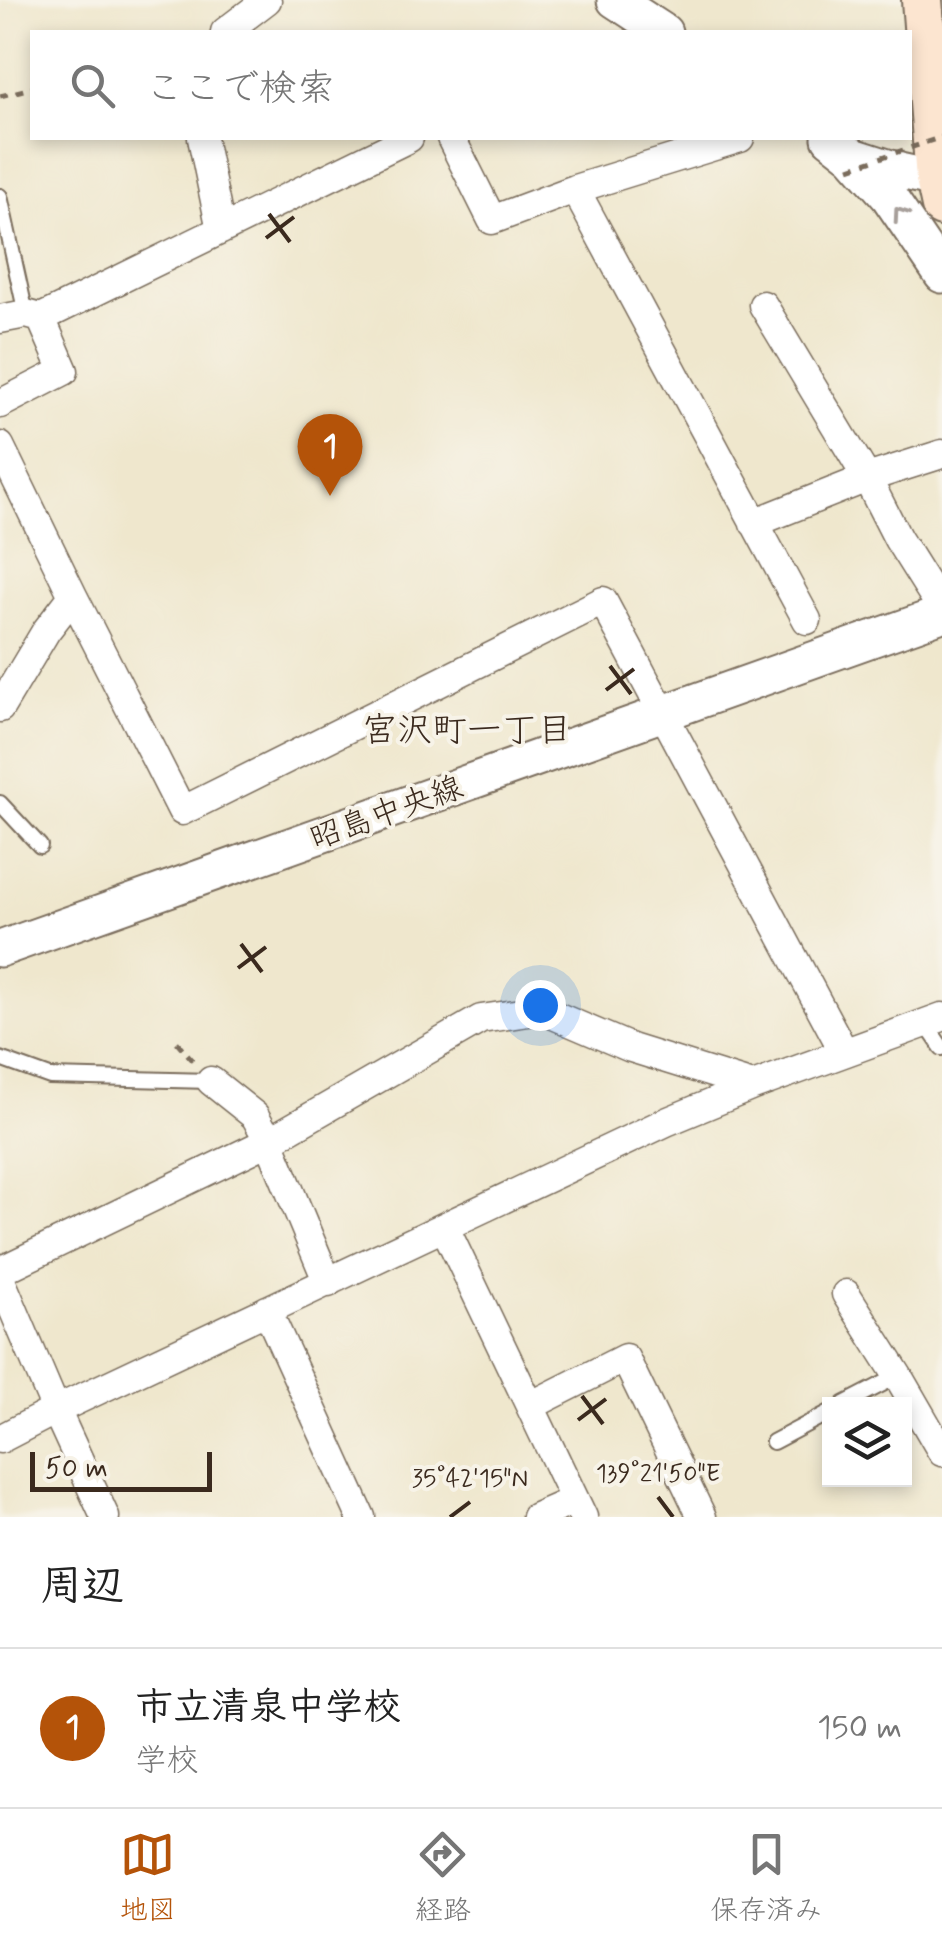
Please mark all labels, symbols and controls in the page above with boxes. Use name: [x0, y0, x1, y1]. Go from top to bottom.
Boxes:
search box: [30, 30, 912, 140]
icon: search: [65, 58, 120, 113]
text: ここで検索: [145, 65, 335, 114]
one-way arrow: [894, 206, 912, 225]
pin: 1: [298, 414, 362, 496]
district label: 宮沢町一丁目: [362, 708, 572, 754]
street label: 昭島中央線: [304, 767, 469, 861]
your location: [515, 980, 566, 1031]
map controls: [822, 1397, 912, 1487]
button: layers: [822, 1397, 912, 1487]
scale bar: [30, 1447, 212, 1492]
text: 50 m: [45, 1451, 108, 1488]
text: 139°21'50"E: [596, 1458, 720, 1491]
text: 35°42'15"N: [412, 1463, 528, 1496]
text: 周辺: [40, 1560, 124, 1615]
text: 市立清泉中学校: [135, 1684, 401, 1733]
text: 1: [65, 1707, 80, 1749]
text: 150 m: [817, 1707, 902, 1749]
text: 学校: [135, 1740, 199, 1782]
tab: 地図: [120, 1827, 176, 1930]
tab: 経路: [415, 1827, 471, 1930]
tab: 保存済み: [710, 1827, 822, 1930]

